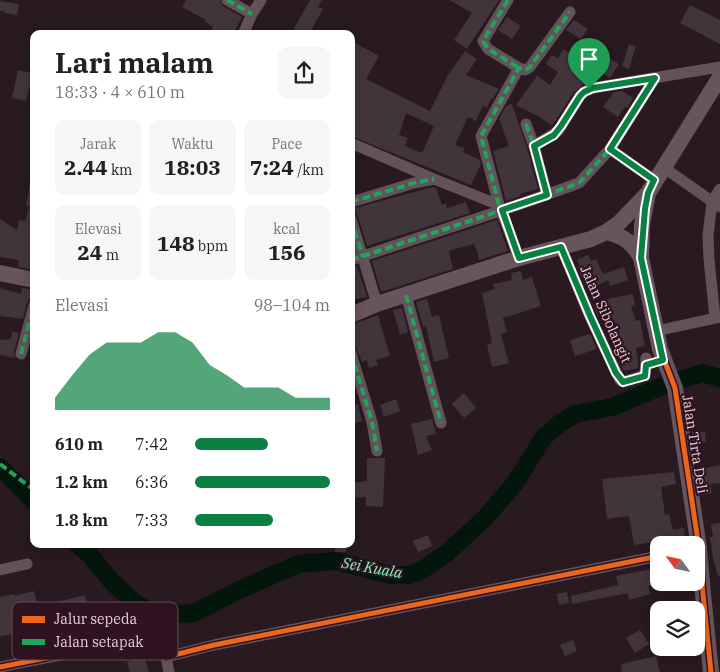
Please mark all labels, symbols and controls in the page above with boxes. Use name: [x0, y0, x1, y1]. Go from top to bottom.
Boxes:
pin: [568, 38, 610, 89]
text: Lari malam: [55, 44, 214, 81]
icon: arrive: [575, 45, 603, 73]
button: share: [278, 47, 330, 99]
text: 18:33 · 4 × 610 m: [55, 82, 185, 102]
text: Jarak: [80, 135, 116, 153]
text: Waktu: [171, 135, 213, 153]
text: Pace: [271, 135, 302, 153]
text: 2.44: [64, 153, 108, 181]
text: 18:03: [164, 153, 221, 181]
text: 7:24: [250, 153, 294, 181]
text: km: [108, 161, 132, 179]
text: /km: [294, 161, 324, 179]
text: Elevasi: [75, 220, 122, 238]
text: kcal: [273, 220, 300, 238]
text: 148: [157, 229, 195, 257]
text: bpm: [195, 237, 228, 255]
text: 24: [77, 238, 102, 266]
text: 156: [268, 238, 306, 266]
text: m: [102, 246, 119, 264]
street label: Jalan Sibolangit: [576, 262, 636, 366]
text: Elevasi: [55, 295, 109, 315]
text: 98–104 m: [254, 295, 330, 315]
street label: Jalan Tirta Deli: [678, 393, 712, 495]
text: 610 m: [55, 434, 103, 454]
text: 7:42: [135, 434, 168, 454]
text: 1.2 km: [55, 472, 108, 492]
text: 6:36: [135, 472, 168, 492]
text: 1.8 km: [55, 510, 108, 530]
text: 7:33: [135, 510, 168, 530]
north arrow: [650, 536, 705, 591]
map controls: [650, 536, 705, 656]
water label: Sei Kuala: [339, 553, 405, 582]
button: layers: [650, 601, 705, 656]
legend: [12, 602, 178, 660]
text: Jalur sepeda: [54, 610, 138, 628]
text: Jalan setapak: [54, 633, 144, 651]

